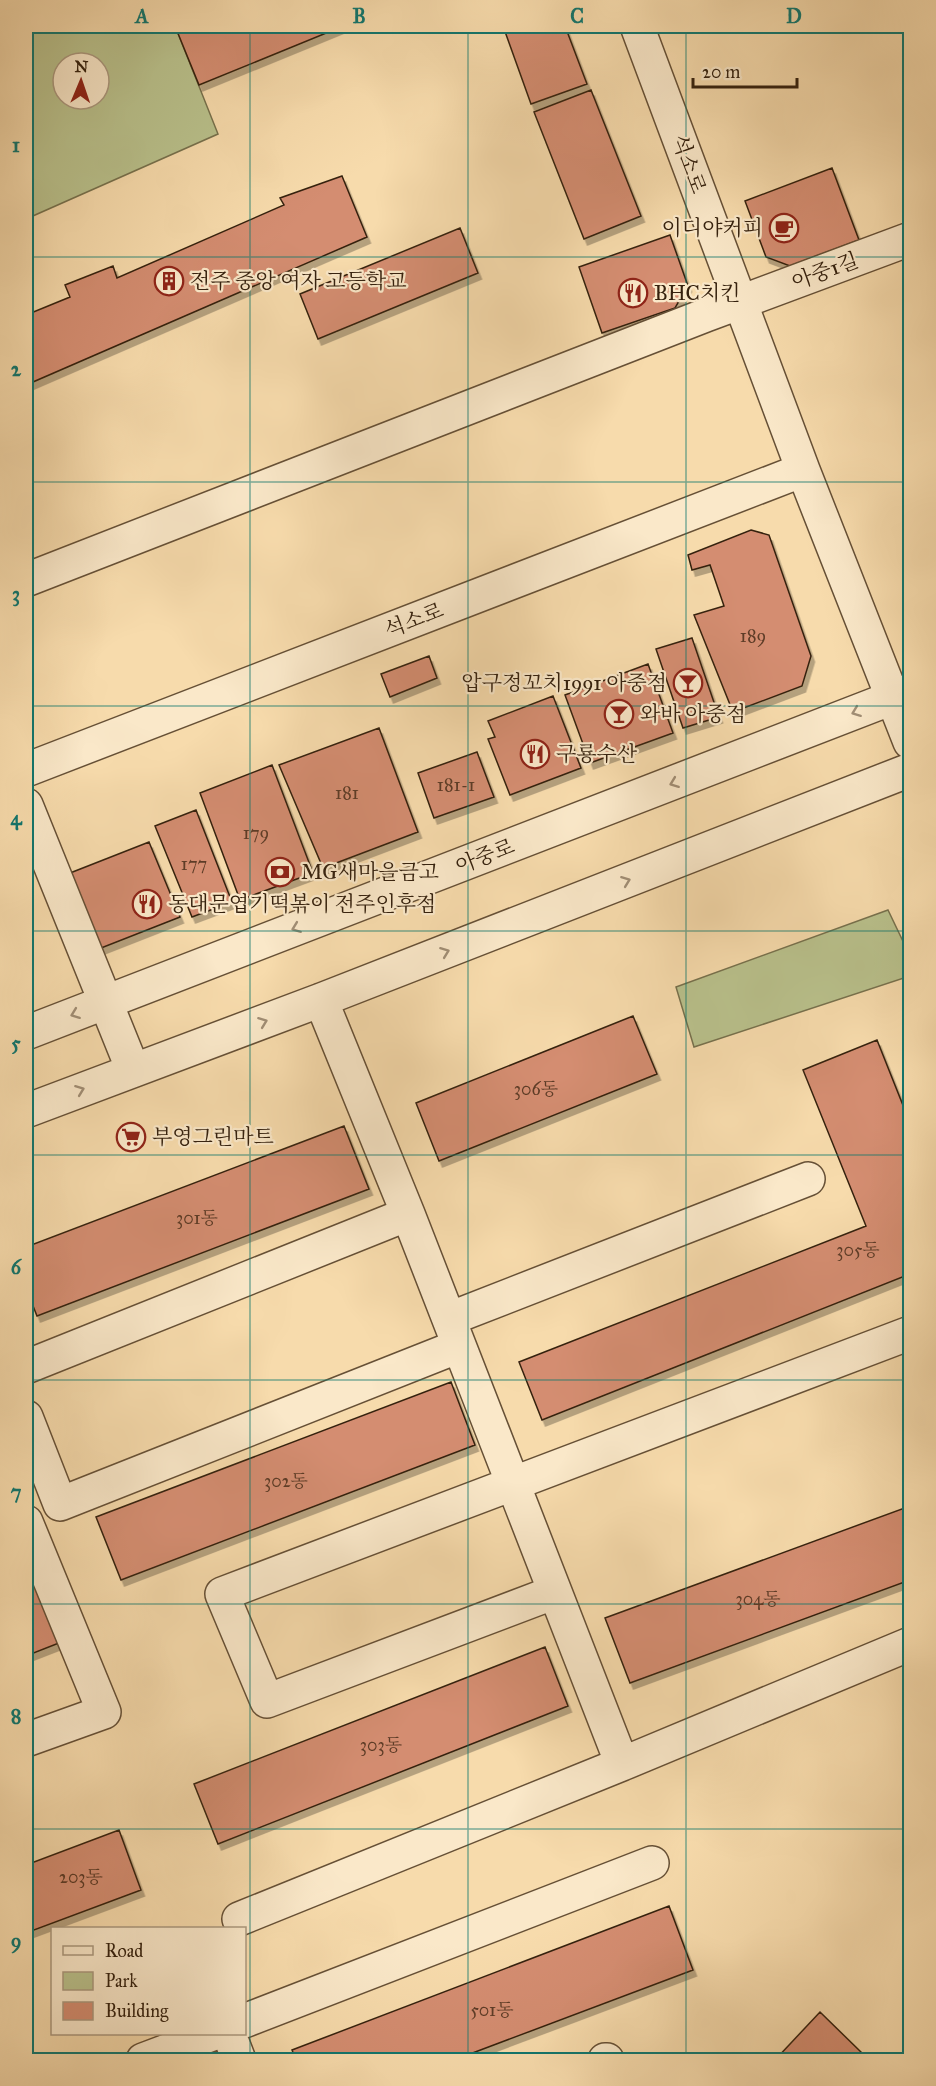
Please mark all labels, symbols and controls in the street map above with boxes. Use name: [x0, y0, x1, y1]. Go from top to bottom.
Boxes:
text: A: [133, 4, 149, 28]
text: B: [352, 4, 366, 28]
text: C: [570, 4, 584, 28]
text: D: [786, 4, 802, 28]
north arrow: [51, 51, 111, 111]
scale bar: [693, 51, 796, 89]
text: N: [74, 57, 89, 76]
text: 20 m: [702, 61, 740, 83]
street label: 석소로: [666, 131, 712, 197]
text: 1: [12, 133, 20, 157]
cafe icon: 이디야커피: [768, 212, 800, 244]
place label: 이디야커피: [662, 215, 763, 241]
street label: 아중1길: [788, 247, 862, 295]
building icon: 전주 중앙 여자 고등학교: [153, 265, 185, 297]
place label: 전주 중앙 여자 고등학교: [190, 268, 406, 294]
restaurant icon: BHC치킨: [617, 277, 649, 309]
place label: BHC치킨: [654, 280, 741, 306]
text: 2: [11, 357, 22, 381]
text: 3: [12, 582, 20, 607]
street label: 석소로: [381, 597, 447, 643]
house number: 189: [740, 625, 766, 647]
bar icon: 압구정꼬치1991 아중점: [672, 667, 704, 699]
place label: 압구정꼬치1991 아중점: [461, 670, 667, 696]
bar icon: 와바 아중점: [603, 698, 635, 730]
place label: 와바 아중점: [640, 701, 746, 727]
one-way arrow: [851, 705, 862, 717]
restaurant icon: 구룡수산: [519, 738, 551, 770]
place label: 구룡수산: [556, 741, 638, 767]
house number: 181-1: [437, 774, 475, 796]
one-way arrow: [670, 775, 680, 788]
house number: 181: [335, 782, 359, 804]
text: 4: [10, 806, 22, 831]
house number: 179: [243, 822, 269, 844]
street label: 아중로: [452, 833, 518, 879]
house number: 177: [181, 853, 207, 875]
bank icon: MG새마을금고: [264, 856, 296, 888]
place label: MG새마을금고: [301, 859, 439, 885]
one-way arrow: [620, 875, 631, 888]
restaurant icon: 동대문엽기떡볶이 전주인후점: [131, 888, 163, 920]
place label: 동대문엽기떡볶이 전주인후점: [168, 891, 436, 917]
one-way arrow: [292, 921, 302, 934]
one-way arrow: [439, 946, 449, 959]
one-way arrow: [71, 1006, 81, 1019]
one-way arrow: [257, 1016, 267, 1029]
text: 5: [11, 1031, 21, 1055]
house number: 306동: [514, 1078, 558, 1100]
one-way arrow: [74, 1085, 85, 1098]
supermarket icon: 부영그린마트: [115, 1121, 147, 1153]
place label: 부영그린마트: [152, 1124, 274, 1150]
house number: 301동: [176, 1207, 218, 1229]
house number: 305동: [836, 1239, 880, 1261]
text: 6: [11, 1255, 23, 1279]
house number: 302동: [264, 1470, 308, 1492]
text: 7: [11, 1480, 22, 1504]
house number: 304동: [735, 1588, 781, 1610]
text: 8: [11, 1704, 21, 1728]
house number: 303동: [360, 1734, 402, 1756]
house number: 203동: [59, 1866, 103, 1888]
legend: [51, 1927, 246, 2035]
text: 9: [11, 1929, 21, 1954]
text: Road: [105, 1940, 143, 1962]
text: Park: [105, 1970, 138, 1992]
house number: 501동: [470, 1999, 514, 2021]
text: Building: [105, 2000, 169, 2023]

